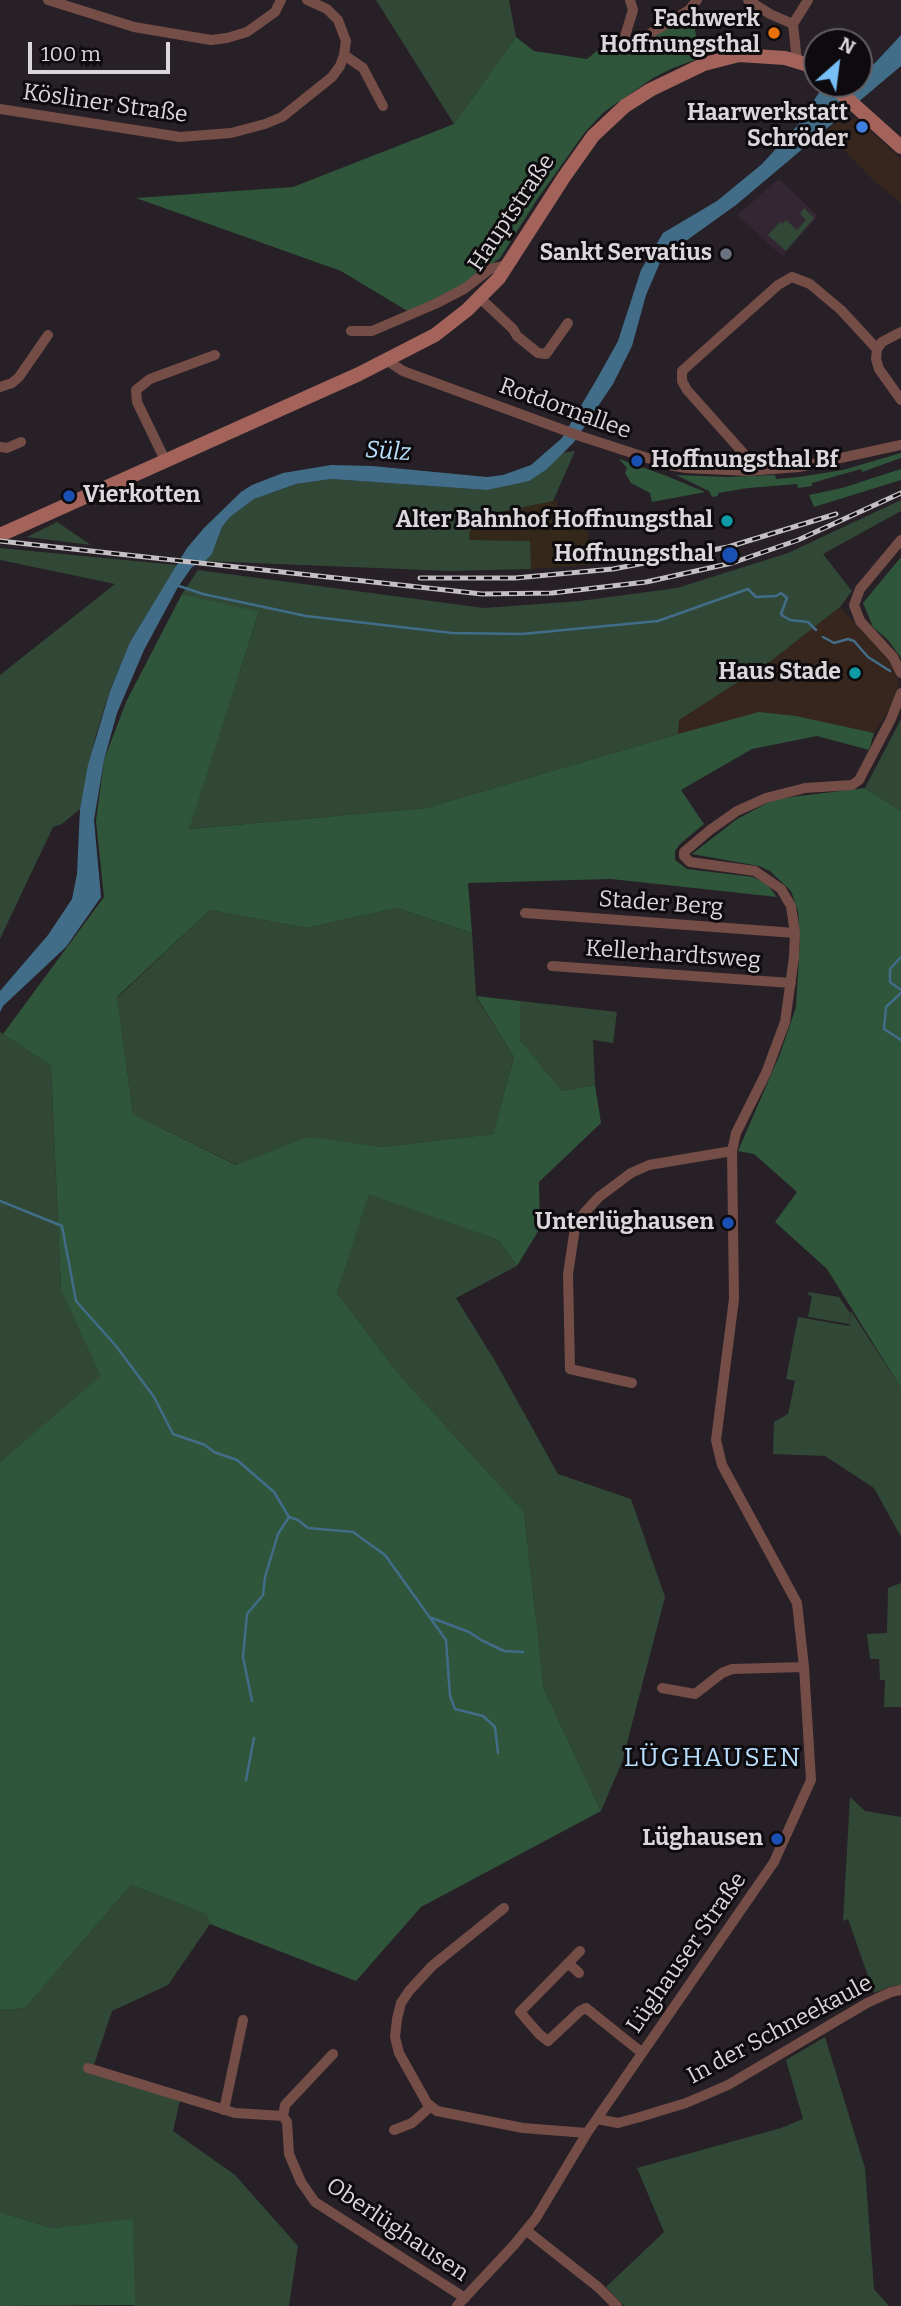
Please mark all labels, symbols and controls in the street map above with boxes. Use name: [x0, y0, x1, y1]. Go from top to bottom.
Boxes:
place label: Fachwerk Hoffnungsthal: [600, 6, 760, 60]
marker: Fachwerk Hoffnungsthal: [766, 25, 782, 41]
scale bar: [32, 28, 173, 72]
north arrow: [803, 28, 873, 98]
text: N: [835, 32, 859, 59]
text: 100 m: [41, 41, 101, 67]
street label: Kösliner Straße: [21, 79, 189, 129]
place label: Haarwerkstatt Schröder: [687, 100, 848, 154]
marker: Haarwerkstatt Schröder: [854, 119, 870, 135]
street label: Hauptstraße: [463, 149, 561, 277]
place label: Sankt Servatius: [540, 240, 712, 268]
marker: Sankt Servatius: [718, 246, 734, 262]
street label: Rotdornallee: [495, 372, 635, 446]
water label: Sülz: [364, 436, 412, 468]
place label: Hoffnungsthal Bf: [651, 447, 838, 475]
marker: Hoffnungsthal Bf: [629, 453, 645, 469]
place label: Vierkotten: [83, 482, 200, 510]
marker: Vierkotten: [61, 488, 77, 504]
place label: Alter Bahnhof Hoffnungsthal: [396, 507, 713, 535]
marker: Alter Bahnhof Hoffnungsthal: [719, 513, 735, 529]
place label: Hoffnungsthal: [554, 541, 714, 569]
marker: Hoffnungsthal: [720, 545, 740, 565]
place label: Haus Stade: [718, 659, 841, 687]
marker: Haus Stade: [847, 665, 863, 681]
street label: Stader Berg: [598, 886, 724, 922]
street label: Kellerhardtsweg: [584, 935, 762, 975]
place label: Unterlüghausen: [535, 1209, 714, 1237]
marker: Unterlüghausen: [720, 1215, 736, 1231]
district label: LÜGHAUSEN: [625, 1743, 801, 1775]
place label: Lüghausen: [642, 1825, 763, 1853]
marker: Lüghausen: [769, 1831, 785, 1847]
street label: Lüghauser Straße: [621, 1867, 753, 2039]
street label: In der Schneekaule: [683, 1970, 877, 2090]
street label: Oberlüghausen: [321, 2172, 473, 2288]

